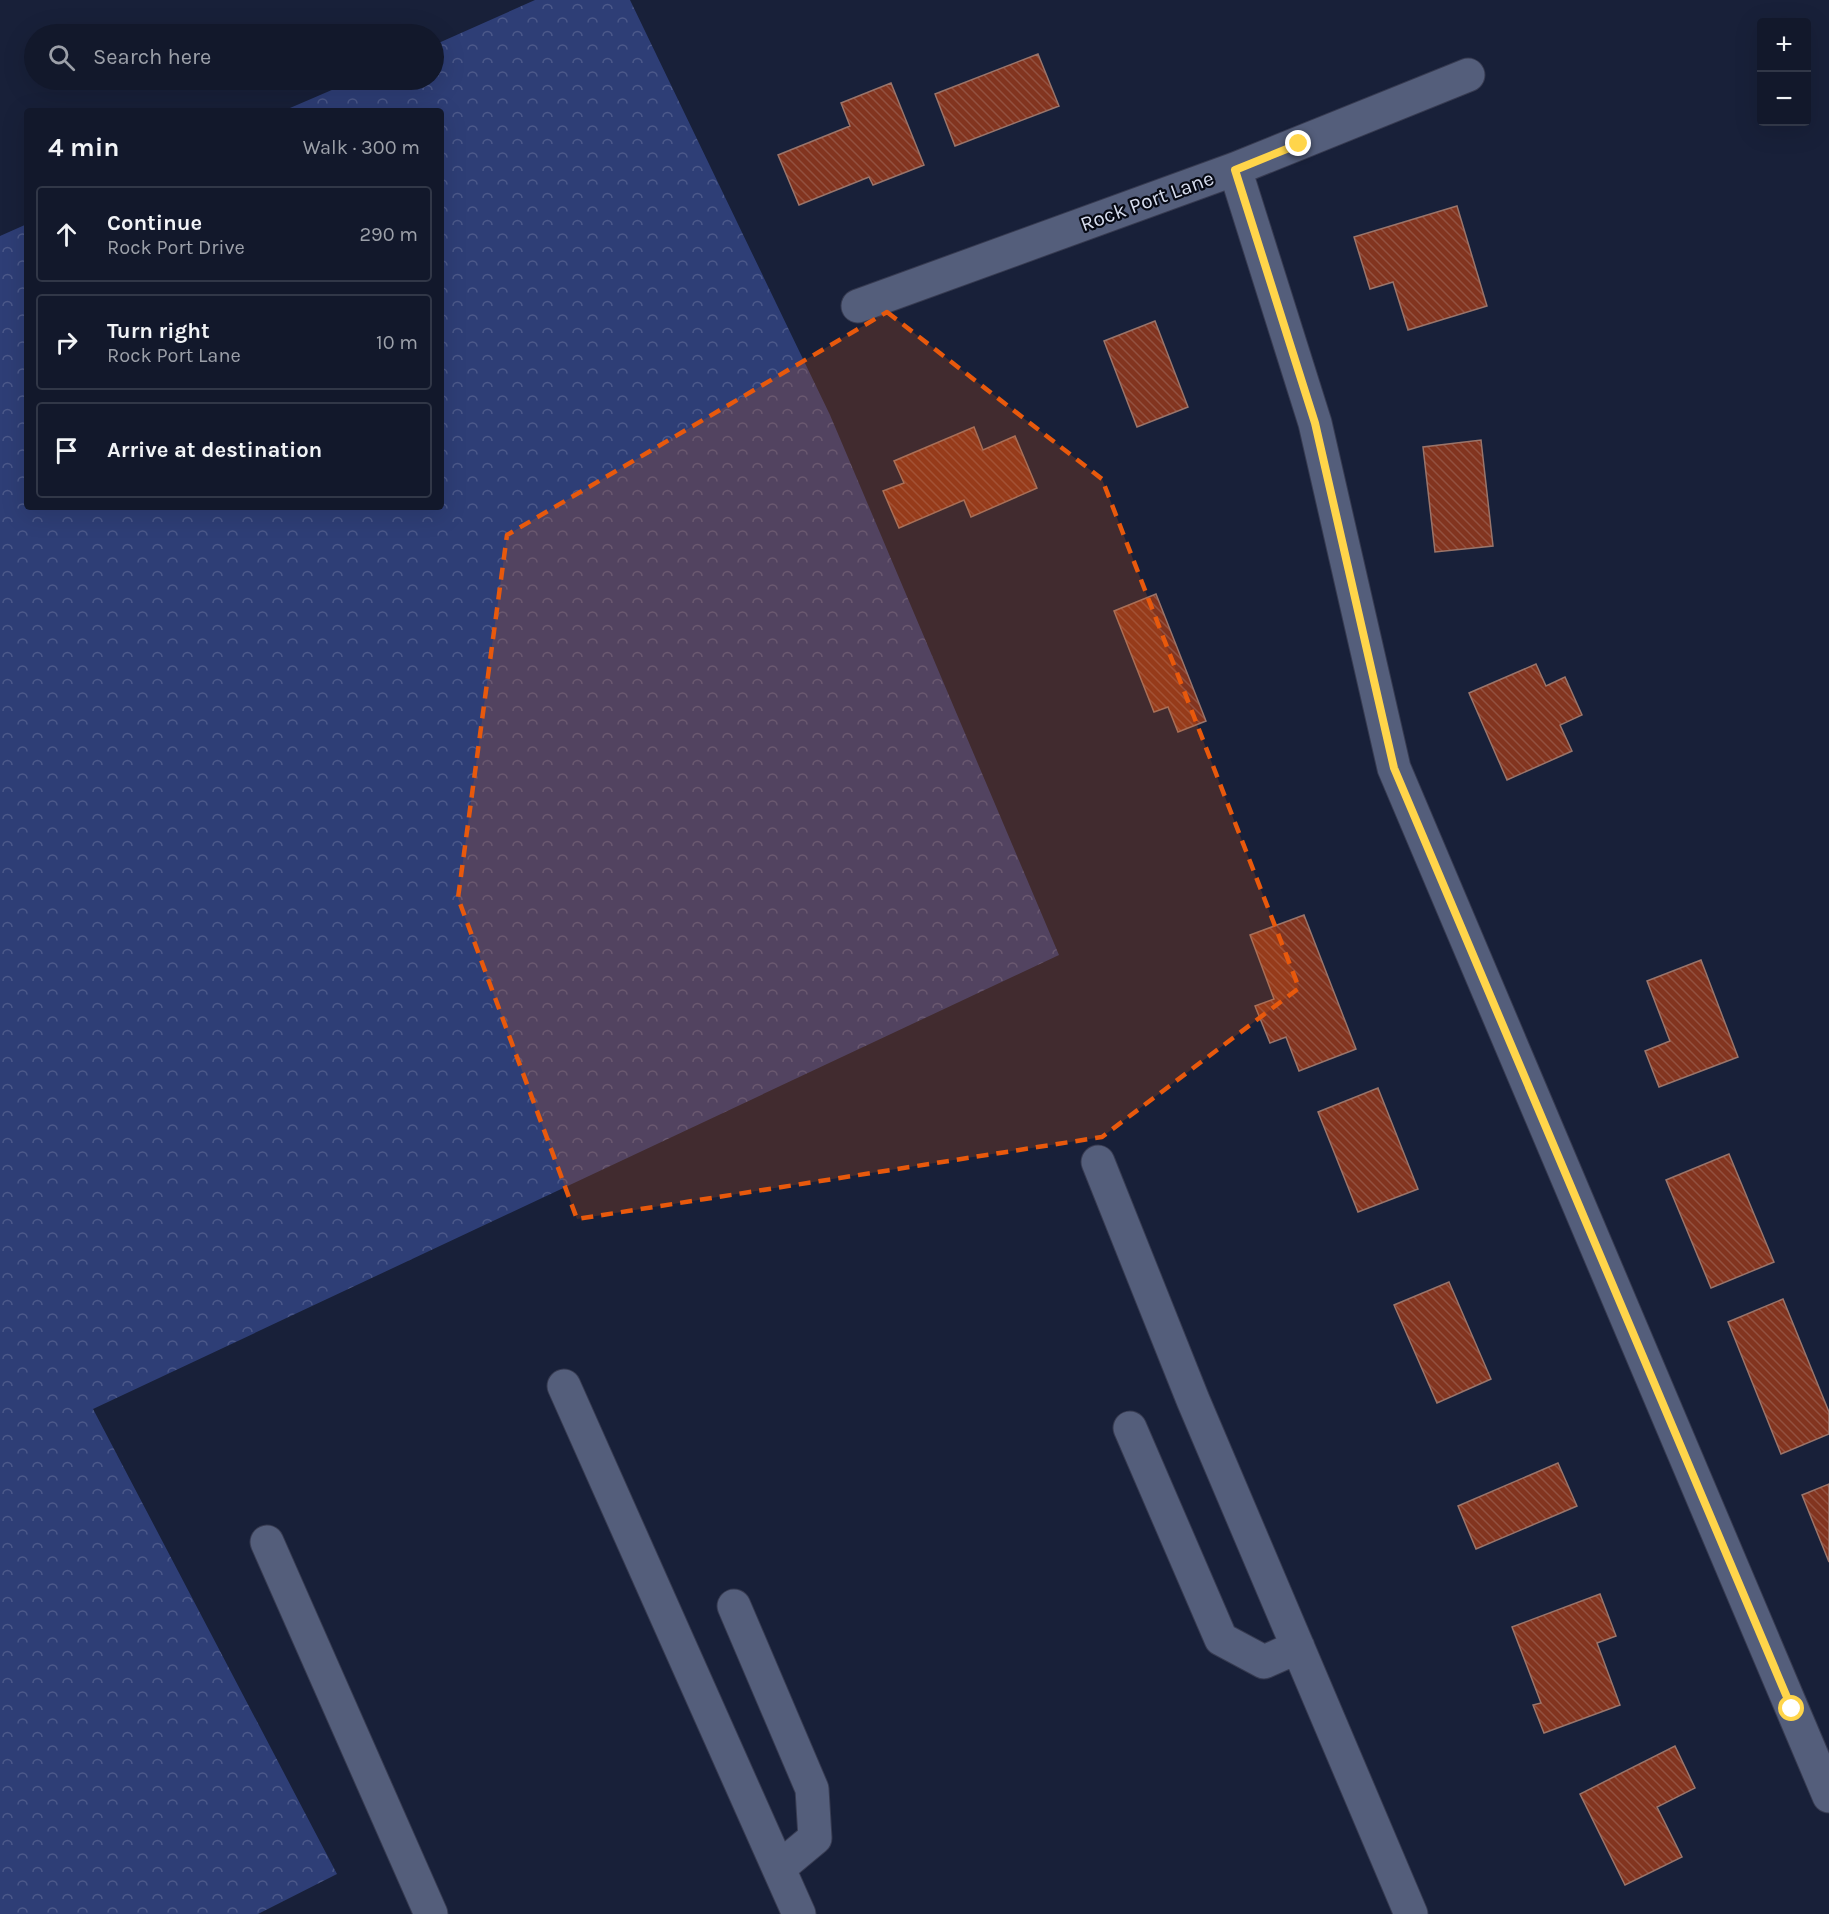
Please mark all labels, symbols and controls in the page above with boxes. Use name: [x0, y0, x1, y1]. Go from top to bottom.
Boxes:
map controls: [1757, 18, 1811, 126]
button: +: [1757, 18, 1811, 72]
search box: [24, 24, 444, 90]
icon: search: [45, 41, 78, 74]
text: Search here: [93, 44, 211, 70]
button: −: [1757, 72, 1811, 126]
route end: [1285, 130, 1311, 156]
text: 4 min: [48, 132, 119, 163]
text: Walk · 300 m: [303, 136, 420, 159]
street label: Rock Port Lane: [1077, 166, 1217, 236]
text: Continue: [107, 210, 202, 236]
icon: ahead: [50, 218, 83, 251]
text: 290 m: [359, 223, 418, 246]
text: Rock Port Drive: [107, 236, 245, 259]
text: Turn right: [107, 318, 210, 344]
icon: right: [50, 326, 83, 359]
text: 10 m: [376, 331, 418, 354]
text: Rock Port Lane: [107, 344, 241, 367]
icon: arrive: [50, 434, 83, 467]
text: Arrive at destination: [107, 437, 322, 463]
route start: [1778, 1695, 1804, 1721]

